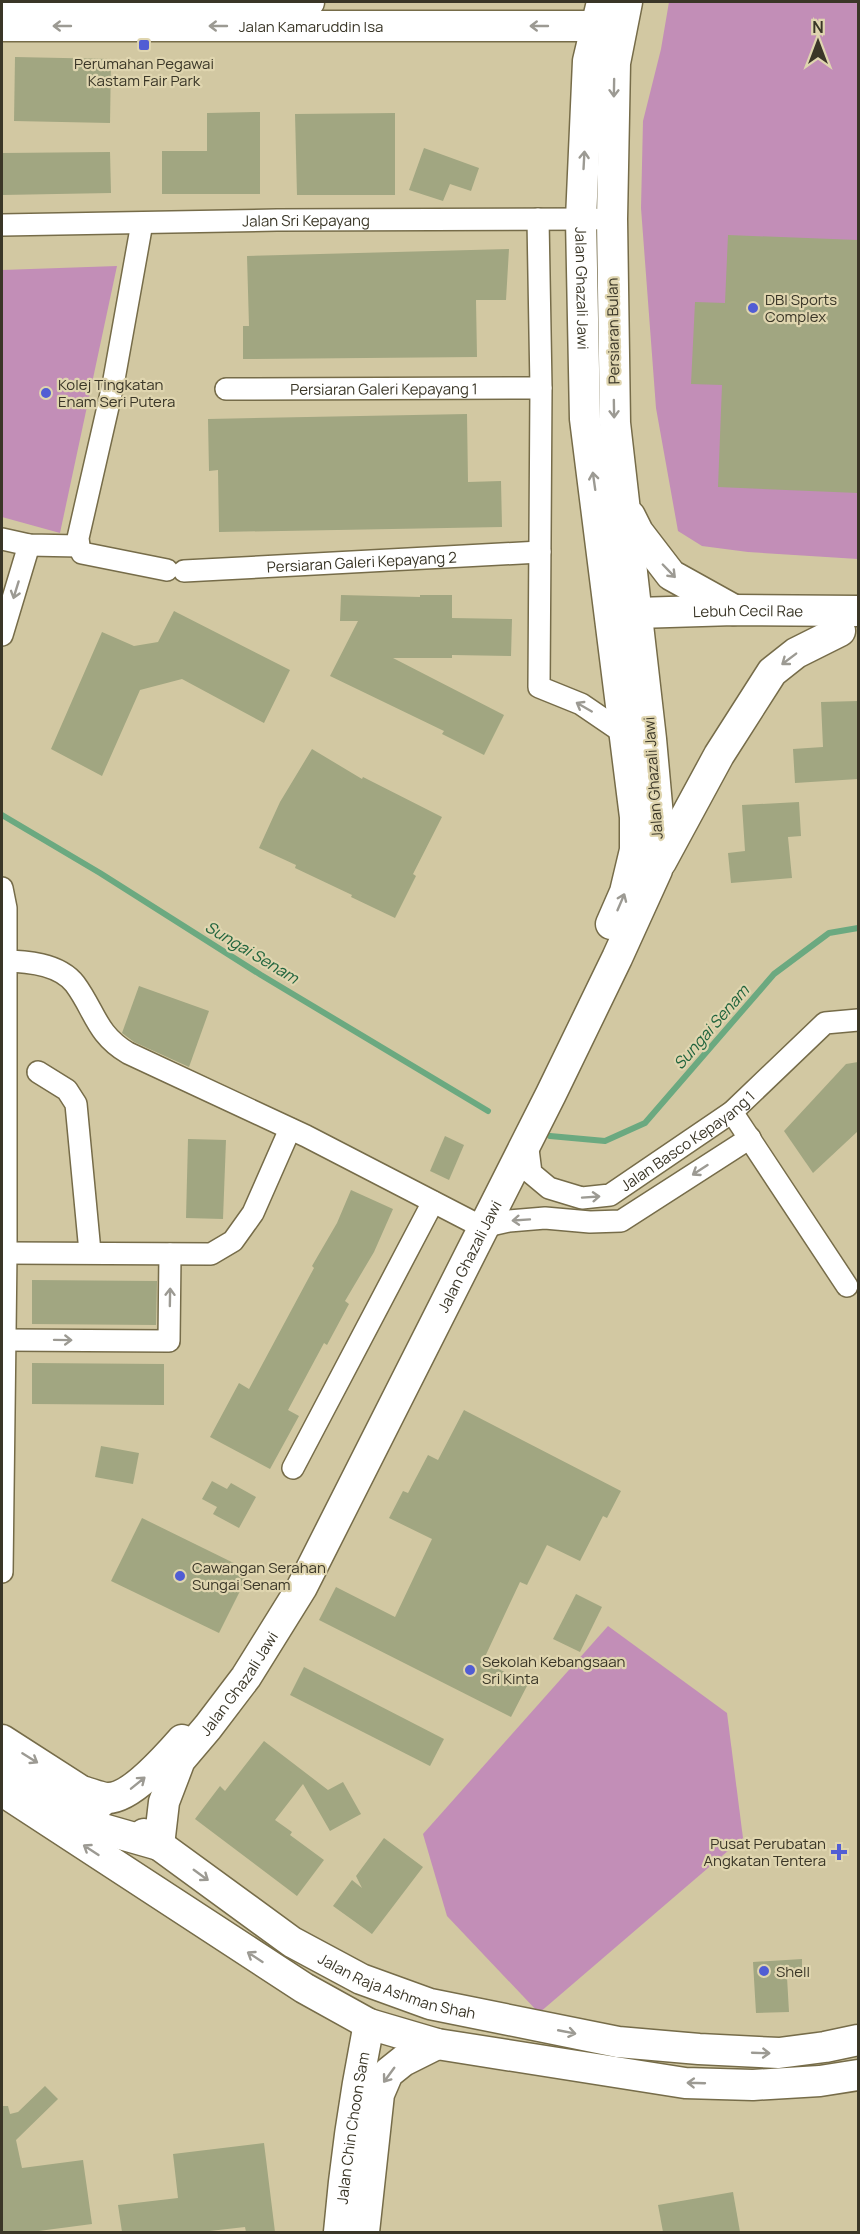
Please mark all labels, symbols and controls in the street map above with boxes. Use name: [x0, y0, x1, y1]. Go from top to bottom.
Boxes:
north arrow: [788, 12, 848, 72]
street label: Jalan Kamaruddin Isa: [239, 16, 383, 37]
text: N: [812, 16, 824, 38]
one-way arrow: [52, 20, 72, 32]
one-way arrow: [208, 20, 228, 32]
one-way arrow: [529, 20, 549, 32]
marker: Perumahan Pegawai Kastam Fair Park: [137, 38, 151, 52]
place label: Perumahan Pegawai Kastam Fair Park: [74, 53, 214, 91]
one-way arrow: [609, 78, 620, 98]
one-way arrow: [578, 151, 589, 171]
street label: Jalan Sri Kepayang: [242, 209, 370, 231]
street label: Jalan Ghazali Jawi: [571, 227, 594, 350]
street label: Persiaran Bulan: [602, 277, 624, 385]
place label: DBI Sports Complex: [765, 289, 837, 327]
marker: DBI Sports Complex: [746, 301, 760, 315]
place label: Kolej Tingkatan Enam Seri Putera: [58, 374, 175, 412]
street label: Persiaran Galeri Kepayang 1: [290, 378, 478, 399]
marker: Kolej Tingkatan Enam Seri Putera: [39, 386, 53, 400]
one-way arrow: [609, 399, 620, 419]
one-way arrow: [588, 471, 599, 491]
street label: Persiaran Galeri Kepayang 2: [266, 546, 457, 577]
one-way arrow: [662, 563, 676, 578]
one-way arrow: [9, 580, 20, 599]
street label: Lebuh Cecil Rae: [692, 599, 803, 622]
one-way arrow: [782, 653, 798, 665]
one-way arrow: [576, 701, 593, 713]
street label: Jalan Ghazali Jawi: [638, 716, 668, 840]
one-way arrow: [616, 894, 627, 912]
water label: Sungai Senam: [201, 916, 304, 989]
water label: Sungai Senam: [668, 979, 755, 1074]
street label: Jalan Basco Kepayang 1: [616, 1085, 759, 1196]
one-way arrow: [692, 1163, 709, 1176]
one-way arrow: [581, 1191, 601, 1202]
street label: Jalan Ghazali Jawi: [432, 1197, 506, 1316]
one-way arrow: [511, 1215, 531, 1226]
one-way arrow: [164, 1288, 176, 1308]
one-way arrow: [53, 1334, 73, 1346]
place label: Cawangan Serahan Sungai Senam: [192, 1557, 326, 1595]
marker: Cawangan Serahan Sungai Senam: [173, 1569, 187, 1583]
street label: Jalan Ghazali Jawi: [195, 1627, 282, 1740]
place label: Sekolah Kebangsaan Sri Kinta: [482, 1651, 626, 1689]
marker: Sekolah Kebangsaan Sri Kinta: [463, 1663, 477, 1677]
one-way arrow: [21, 1752, 38, 1764]
one-way arrow: [130, 1776, 146, 1789]
place label: Pusat Perubatan Angkatan Tentera: [704, 1833, 826, 1871]
marker: Pusat Perubatan Angkatan Tentera: [830, 1843, 848, 1861]
one-way arrow: [83, 1844, 100, 1857]
one-way arrow: [192, 1869, 208, 1881]
street label: Jalan Raja Ashman Shah: [315, 1948, 478, 2024]
one-way arrow: [247, 1950, 264, 1962]
place label: Shell: [776, 1961, 810, 1982]
marker: Shell: [757, 1964, 771, 1978]
one-way arrow: [557, 2027, 576, 2038]
one-way arrow: [750, 2047, 770, 2059]
street label: Jalan Chin Choon Sam: [331, 2050, 374, 2205]
one-way arrow: [383, 2067, 396, 2083]
one-way arrow: [686, 2077, 706, 2089]

